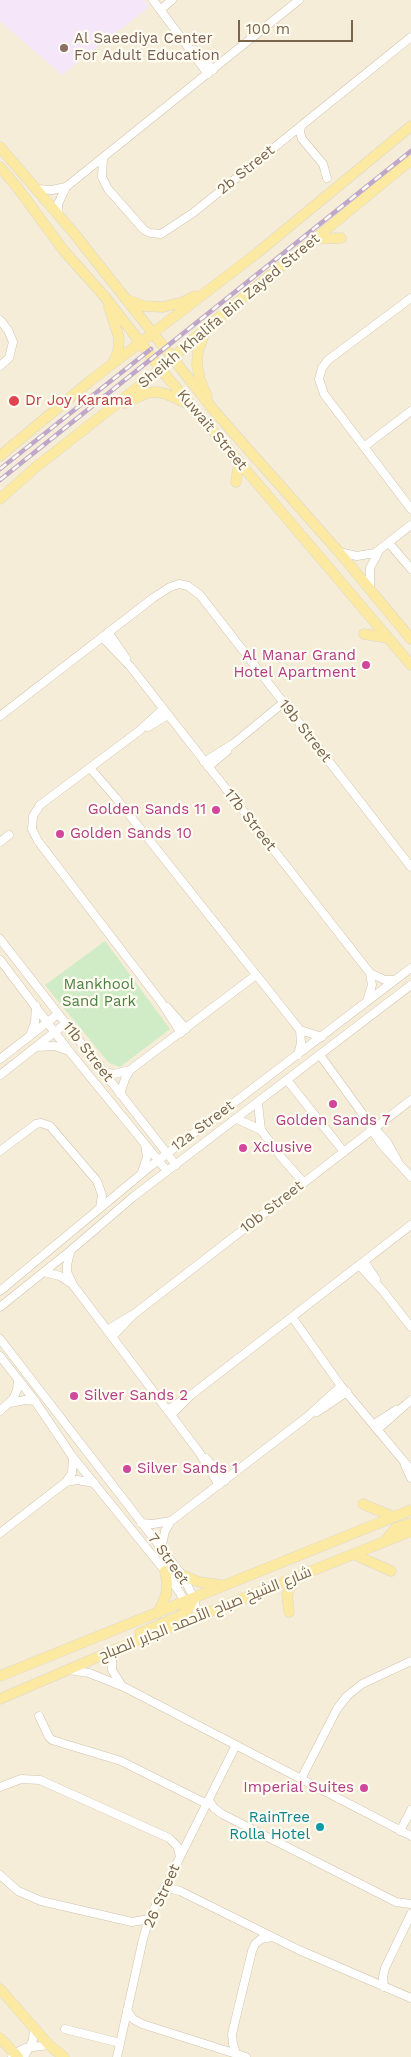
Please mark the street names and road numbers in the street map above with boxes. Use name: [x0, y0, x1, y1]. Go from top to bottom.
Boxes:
street label: 2b Street: [214, 141, 278, 199]
street label: Sheikh Khalifa Bin Zayed Street: [135, 230, 323, 392]
street label: Kuwait Street: [173, 386, 251, 474]
street label: 19b Street: [275, 696, 335, 766]
street label: 17b Street: [220, 785, 280, 855]
street label: 11b Street: [59, 1018, 117, 1086]
street label: 12a Street: [168, 1097, 238, 1155]
street label: 10b Street: [237, 1177, 307, 1237]
street label: 7 Street: [143, 1530, 193, 1588]
street label: شارع الشيخ صباح الأحمد الجابر الصباح: [96, 1563, 314, 1665]
street label: 26 Street: [140, 1861, 184, 1931]

